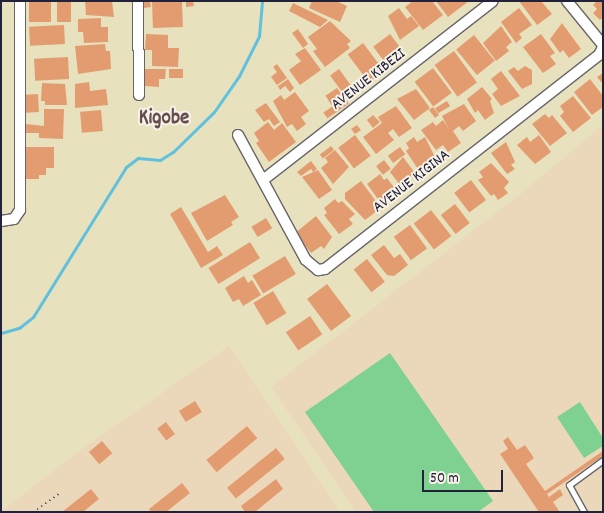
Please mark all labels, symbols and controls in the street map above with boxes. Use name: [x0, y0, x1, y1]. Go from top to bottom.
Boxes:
street label: AVENUE KIBEZI: [328, 45, 410, 115]
district label: Kigobe: [139, 106, 189, 132]
street label: AVENUE KIGINA: [370, 146, 454, 218]
scale bar: [424, 460, 505, 492]
text: 50 m: [430, 468, 459, 490]

